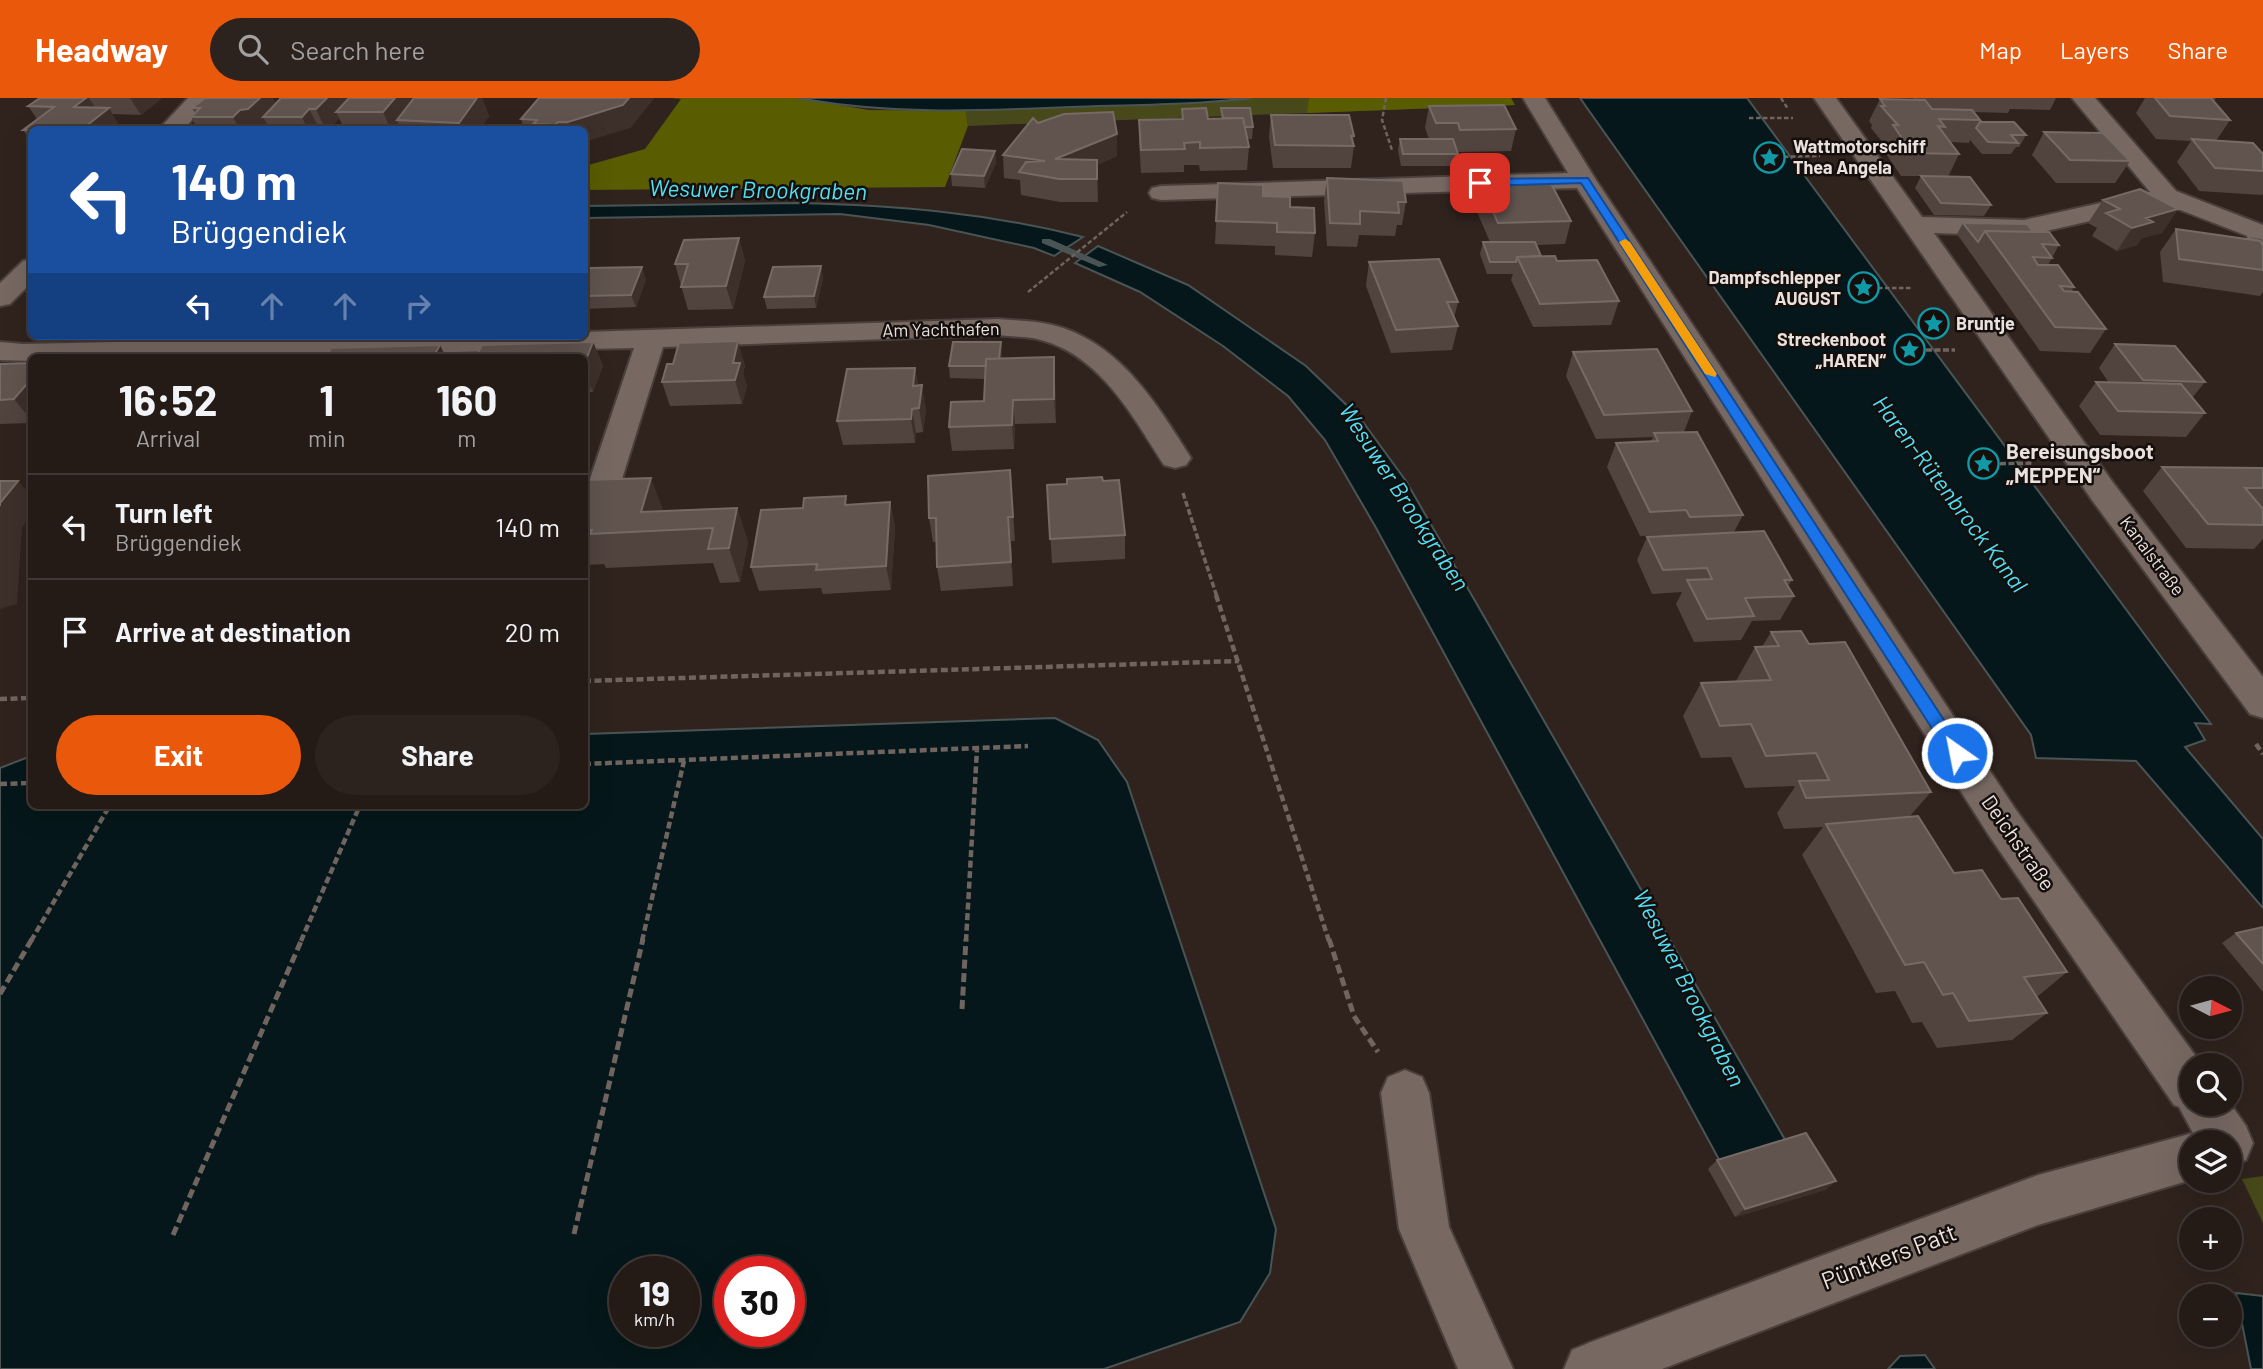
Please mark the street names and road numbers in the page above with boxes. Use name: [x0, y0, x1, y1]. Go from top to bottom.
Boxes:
street label: Am Yachthafen: [882, 317, 1000, 341]
street label: Kanalstraße: [2116, 511, 2190, 599]
street label: Deichstraße: [1977, 790, 2061, 895]
street label: Püntkers Patt: [1817, 1217, 1960, 1295]

